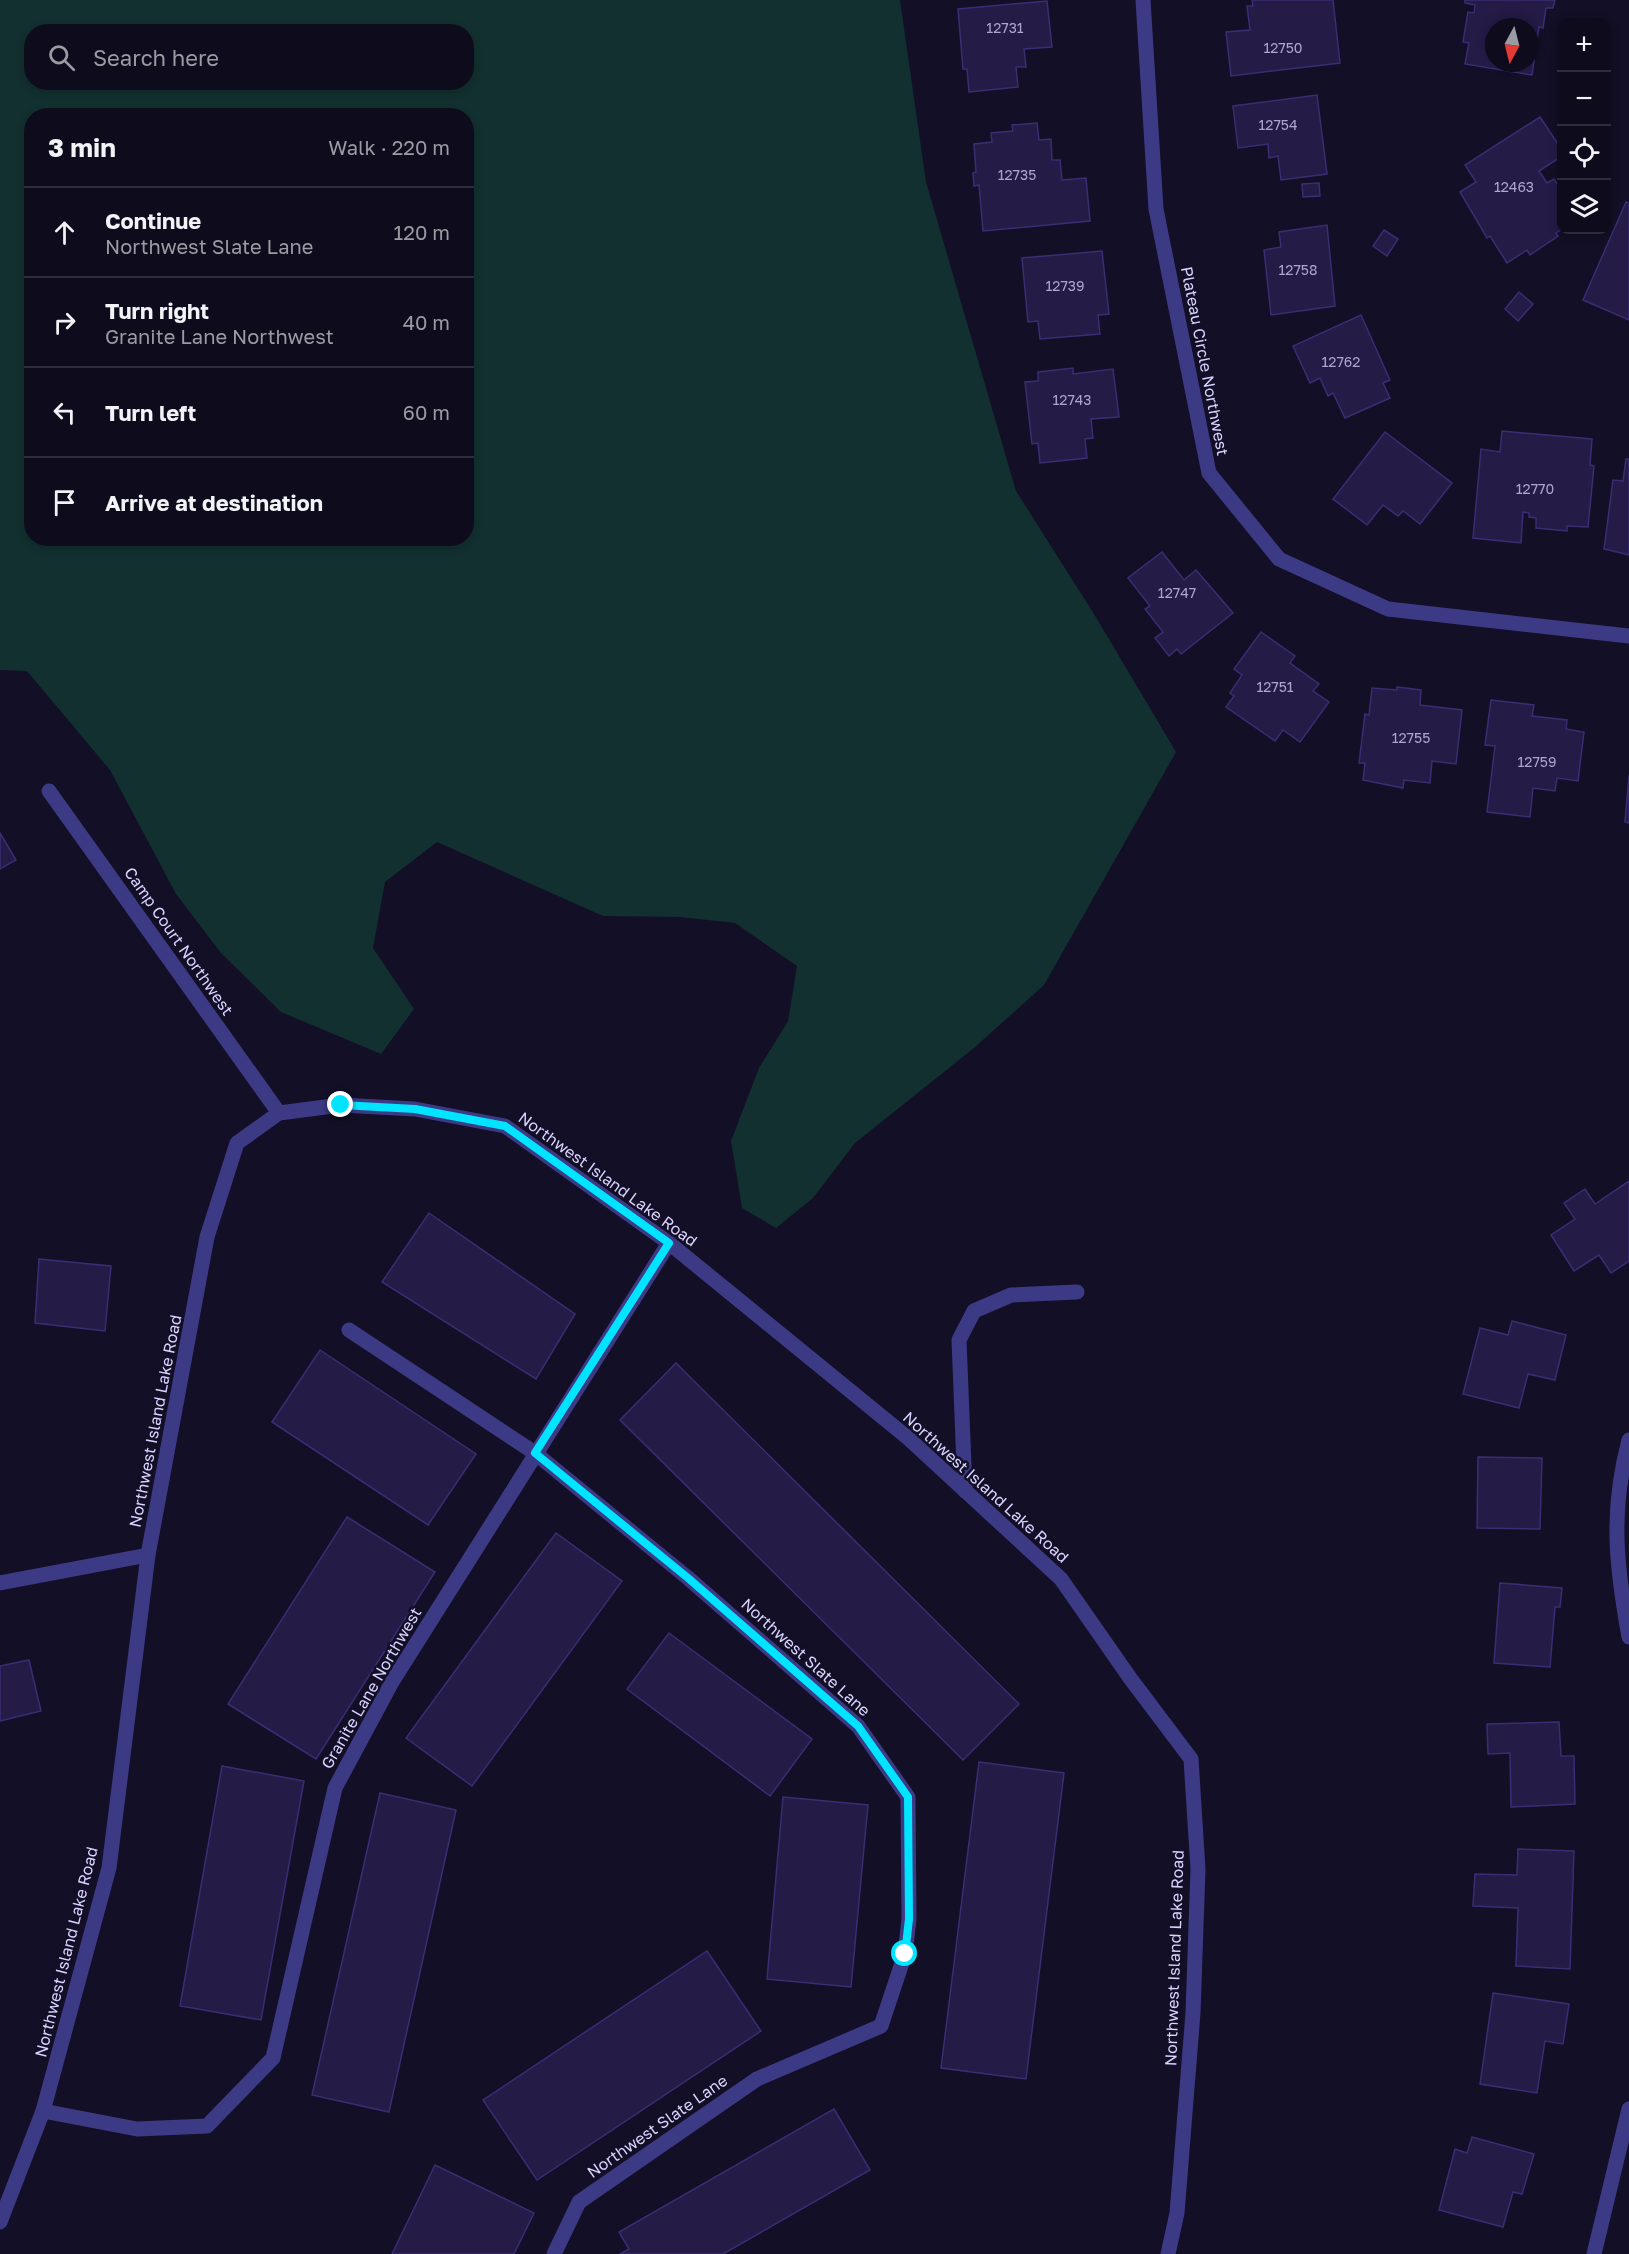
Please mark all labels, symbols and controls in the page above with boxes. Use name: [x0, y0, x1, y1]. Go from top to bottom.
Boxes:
north arrow: [1485, 18, 1539, 72]
map controls: [1557, 18, 1611, 234]
button: +: [1557, 18, 1611, 72]
house number: 12731: [986, 19, 1024, 36]
search box: [24, 24, 474, 90]
house number: 12750: [1263, 39, 1303, 56]
icon: search: [45, 41, 78, 74]
text: Search here: [93, 44, 219, 71]
button: −: [1557, 72, 1611, 126]
house number: 12754: [1259, 116, 1298, 133]
button: locate: [1557, 126, 1611, 180]
text: 3 min: [48, 132, 116, 163]
text: Walk · 220 m: [328, 135, 450, 159]
house number: 12735: [998, 166, 1036, 183]
house number: 12463: [1494, 178, 1534, 195]
button: layers: [1557, 180, 1611, 234]
text: Continue: [105, 207, 201, 234]
icon: ahead: [48, 216, 81, 249]
text: 120 m: [394, 220, 450, 244]
text: Northwest Slate Lane: [105, 234, 313, 258]
house number: 12758: [1279, 261, 1318, 278]
street label: Plateau Circle Northwest: [1177, 265, 1233, 457]
house number: 12739: [1046, 277, 1085, 294]
text: Turn right: [105, 297, 209, 324]
icon: right: [48, 306, 81, 339]
text: 40 m: [403, 310, 450, 334]
text: Granite Lane Northwest: [105, 324, 334, 348]
house number: 12762: [1322, 353, 1360, 370]
house number: 12743: [1052, 391, 1092, 408]
icon: left: [48, 396, 81, 429]
text: Turn left: [105, 399, 196, 426]
text: 60 m: [403, 400, 450, 424]
house number: 12770: [1516, 480, 1554, 497]
icon: arrive: [48, 486, 81, 519]
text: Arrive at destination: [105, 489, 323, 516]
house number: 12747: [1158, 584, 1196, 601]
house number: 12751: [1256, 678, 1294, 695]
house number: 12755: [1392, 729, 1430, 746]
house number: 12759: [1518, 753, 1556, 770]
street label: Camp Court Northwest: [120, 863, 238, 1019]
route end: [327, 1091, 353, 1117]
street label: Northwest Island Lake Road: [515, 1107, 701, 1251]
street label: Northwest Island Lake Road: [125, 1313, 185, 1529]
street label: Northwest Island Lake Road: [899, 1407, 1073, 1567]
street label: Northwest Slate Lane: [737, 1594, 875, 1720]
street label: Granite Lane Northwest: [317, 1604, 425, 1772]
street label: Northwest Island Lake Road: [30, 1845, 102, 2059]
street label: Northwest Island Lake Road: [1160, 1850, 1188, 2066]
route start: [891, 1940, 917, 1966]
street label: Northwest Slate Lane: [583, 2070, 731, 2182]

